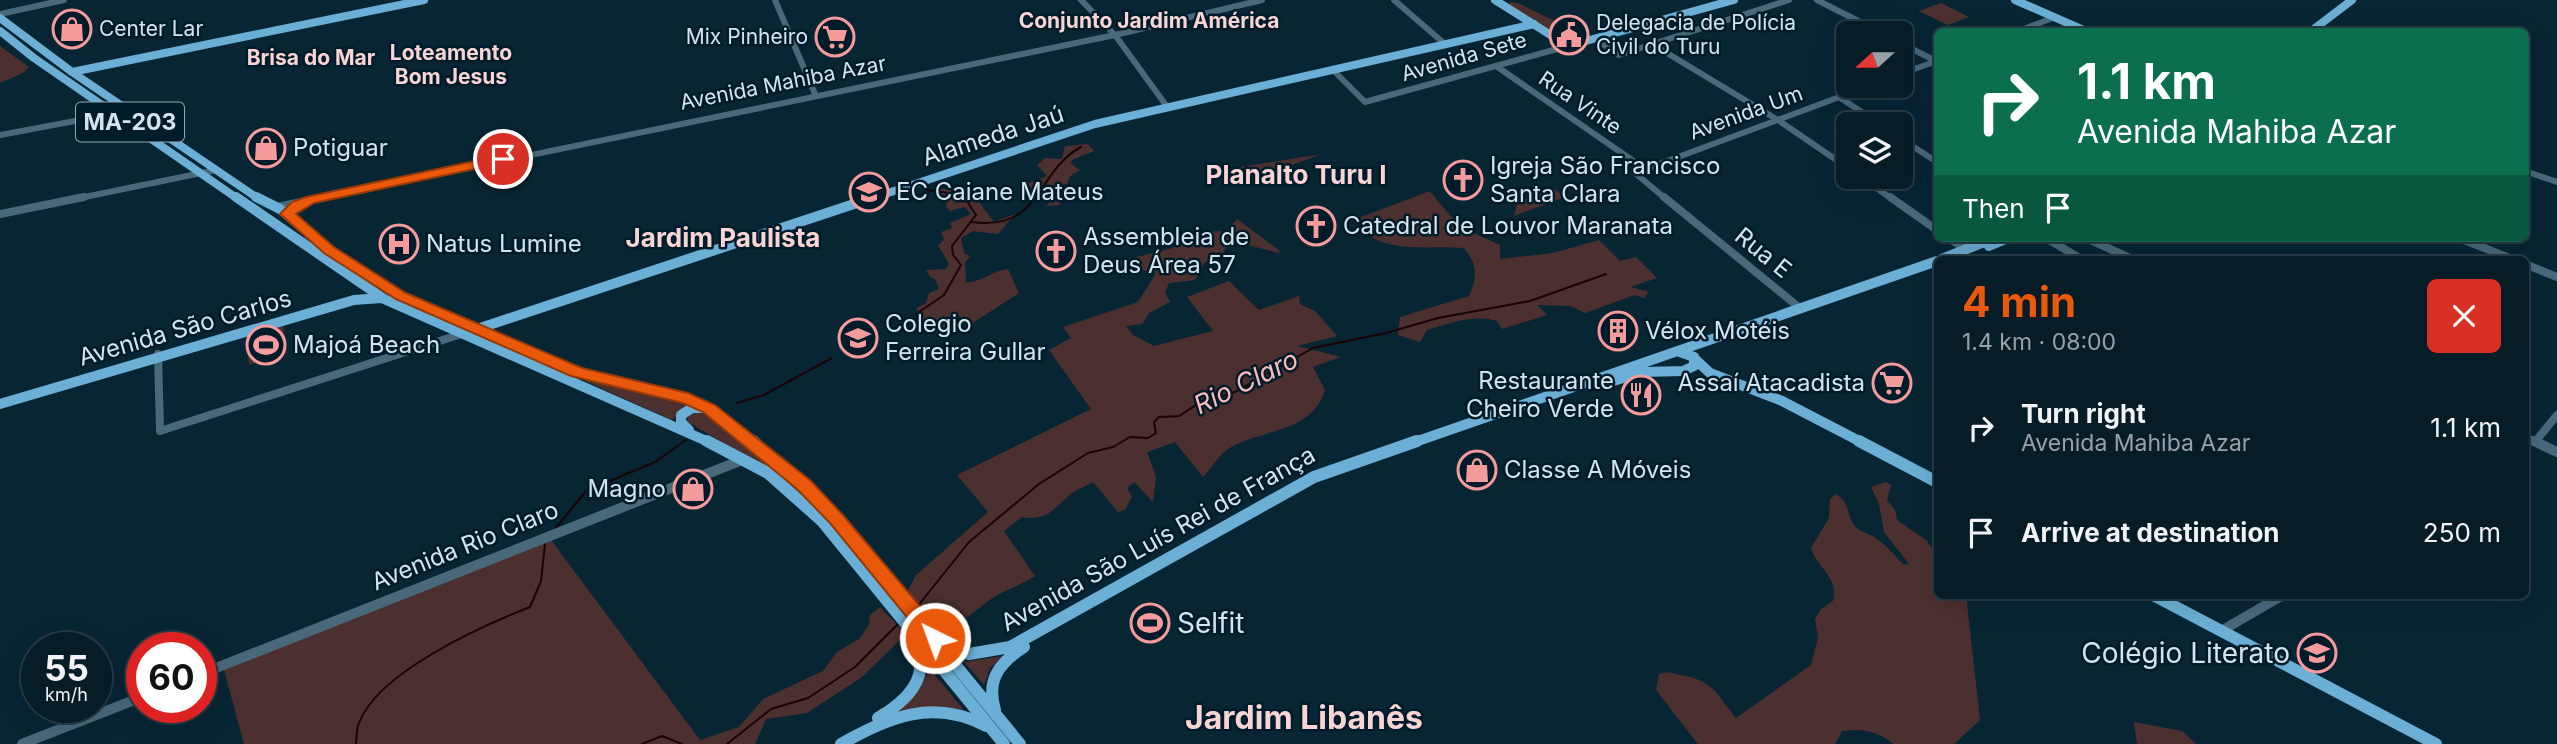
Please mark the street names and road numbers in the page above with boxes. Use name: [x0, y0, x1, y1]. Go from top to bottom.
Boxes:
street label: Avenida Sete: [1398, 27, 1529, 86]
street label: Avenida Mahiba Azar: [678, 50, 888, 115]
street label: Rua Vinte: [1534, 66, 1626, 139]
street label: Avenida Um: [1686, 80, 1806, 145]
street label: Alameda Jaú: [918, 99, 1067, 172]
road number: MA-203: [76, 102, 184, 141]
street label: Rua E: [1729, 221, 1797, 284]
street label: Avenida São Carlos: [75, 283, 295, 372]
street label: Avenida São Luís Rei de França: [996, 440, 1320, 637]
street label: Avenida Rio Claro: [367, 495, 563, 596]

